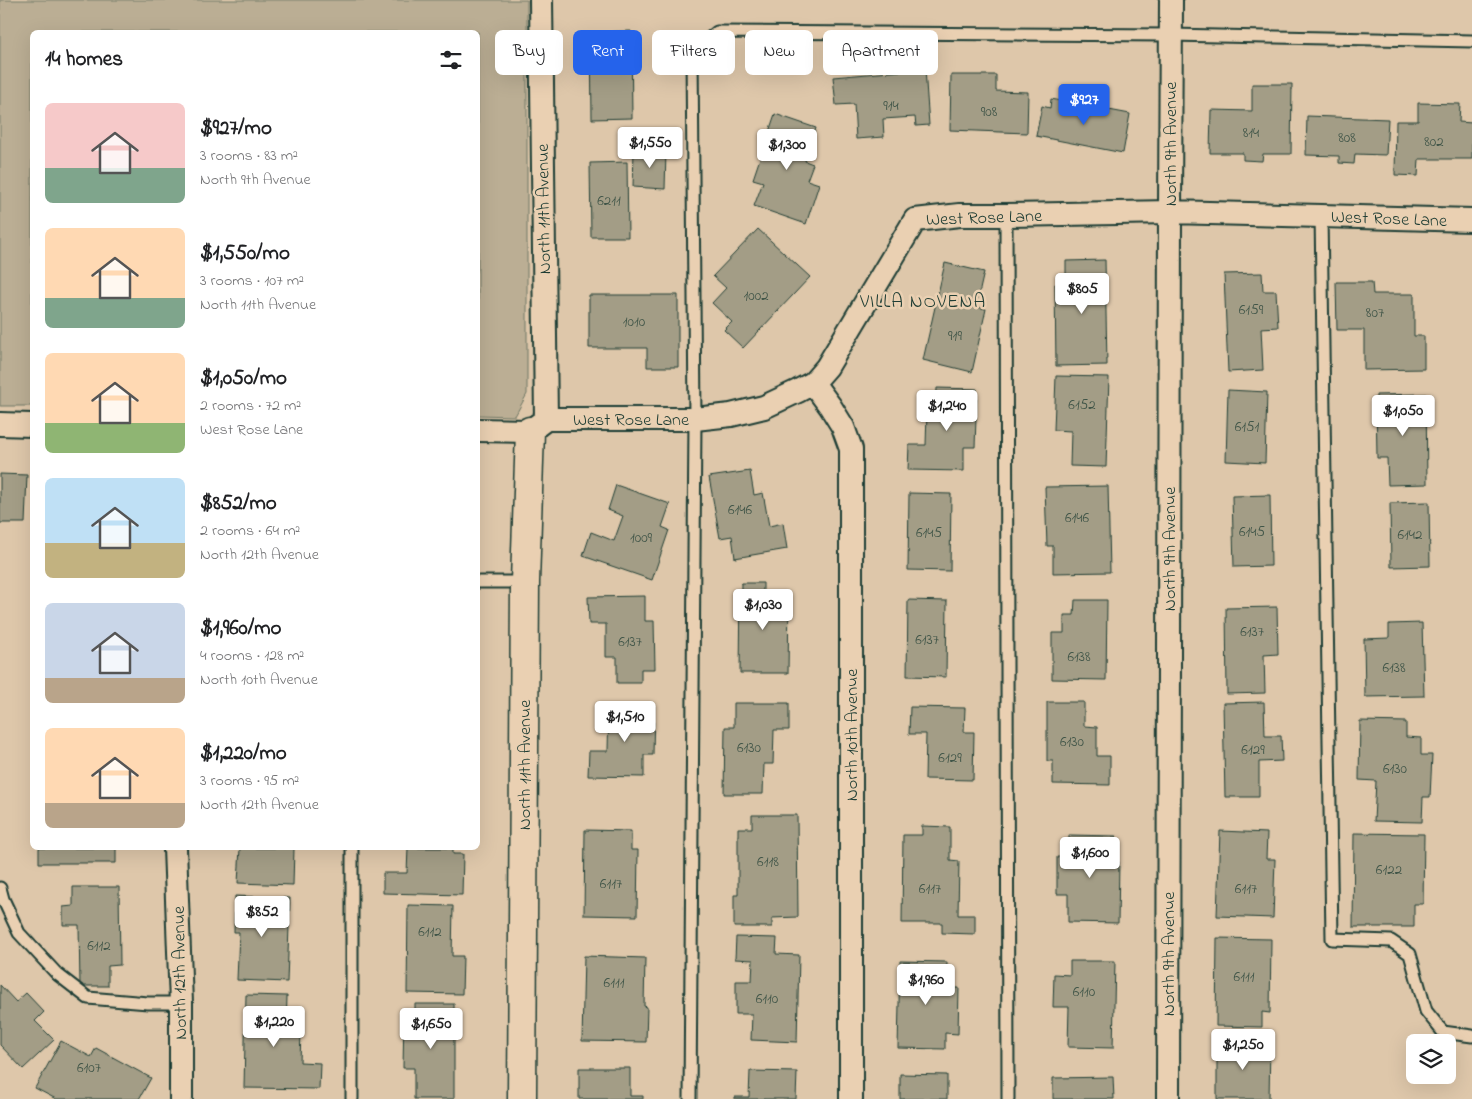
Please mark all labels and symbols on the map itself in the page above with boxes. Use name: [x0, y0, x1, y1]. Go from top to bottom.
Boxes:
street label: North 9th Avenue: [1159, 81, 1185, 206]
pin: $927: [1054, 84, 1114, 126]
house number: 914: [883, 95, 899, 117]
house number: 908: [981, 101, 998, 123]
house number: 814: [1243, 122, 1259, 144]
pin: $1,550: [609, 126, 691, 169]
house number: 808: [1338, 127, 1356, 149]
pin: $1,300: [746, 128, 828, 171]
house number: 802: [1424, 131, 1444, 153]
street label: North 11th Avenue: [531, 143, 559, 274]
house number: 6211: [597, 190, 621, 212]
street label: West Rose Lane: [926, 204, 1043, 234]
street label: West Rose Lane: [1330, 205, 1448, 235]
pin: $805: [1052, 272, 1112, 315]
house number: 1002: [743, 285, 769, 307]
district label: VILLA NOVENA: [859, 289, 986, 316]
house number: 6159: [1239, 299, 1264, 321]
house number: 807: [1366, 302, 1384, 324]
house number: 1010: [623, 311, 646, 333]
house number: 919: [948, 325, 962, 347]
pin: $1,240: [906, 390, 988, 432]
house number: 6152: [1068, 394, 1096, 416]
pin: $1,050: [1362, 394, 1444, 437]
street label: West Rose Lane: [573, 408, 690, 434]
house number: 6151: [1235, 416, 1260, 438]
street label: North 9th Avenue: [1158, 486, 1184, 611]
house number: 6146: [728, 499, 752, 521]
house number: 6146: [1065, 507, 1089, 529]
house number: 6145: [1239, 521, 1265, 543]
house number: 6145: [916, 522, 942, 544]
house number: 6142: [1397, 524, 1423, 546]
house number: 1009: [630, 527, 653, 549]
pin: $1,030: [722, 588, 804, 631]
house number: 6137: [1240, 621, 1264, 643]
house number: 6137: [915, 629, 939, 651]
house number: 6137: [618, 631, 642, 653]
house number: 6138: [1067, 646, 1091, 668]
house number: 6138: [1382, 657, 1406, 679]
street label: North 10th Avenue: [840, 668, 866, 801]
street label: North 11th Avenue: [513, 699, 539, 830]
pin: $1,510: [584, 700, 666, 743]
house number: 6130: [1060, 731, 1085, 753]
house number: 6130: [737, 737, 762, 759]
house number: 6129: [1241, 739, 1265, 761]
house number: 6129: [938, 747, 962, 769]
house number: 6130: [1383, 758, 1408, 780]
pin: $1,600: [1049, 836, 1131, 879]
house number: 6118: [757, 851, 779, 873]
house number: 6122: [1376, 859, 1403, 881]
house number: 6117: [600, 873, 622, 895]
house number: 6117: [919, 878, 941, 900]
house number: 6117: [1235, 878, 1257, 900]
street label: North 9th Avenue: [1157, 891, 1183, 1016]
pin: $852: [232, 896, 292, 938]
street label: North 12th Avenue: [167, 905, 195, 1040]
house number: 6112: [418, 921, 442, 943]
house number: 6112: [87, 935, 111, 957]
pin: $1,960: [885, 964, 967, 1006]
house number: 6111: [1234, 966, 1255, 988]
house number: 6111: [604, 972, 625, 994]
house number: 6110: [1073, 981, 1096, 1003]
house number: 6110: [756, 988, 779, 1010]
pin: $1,220: [233, 1006, 315, 1048]
pin: $1,650: [390, 1008, 472, 1050]
pin: $1,250: [1202, 1028, 1284, 1071]
house number: 6107: [77, 1057, 101, 1079]

